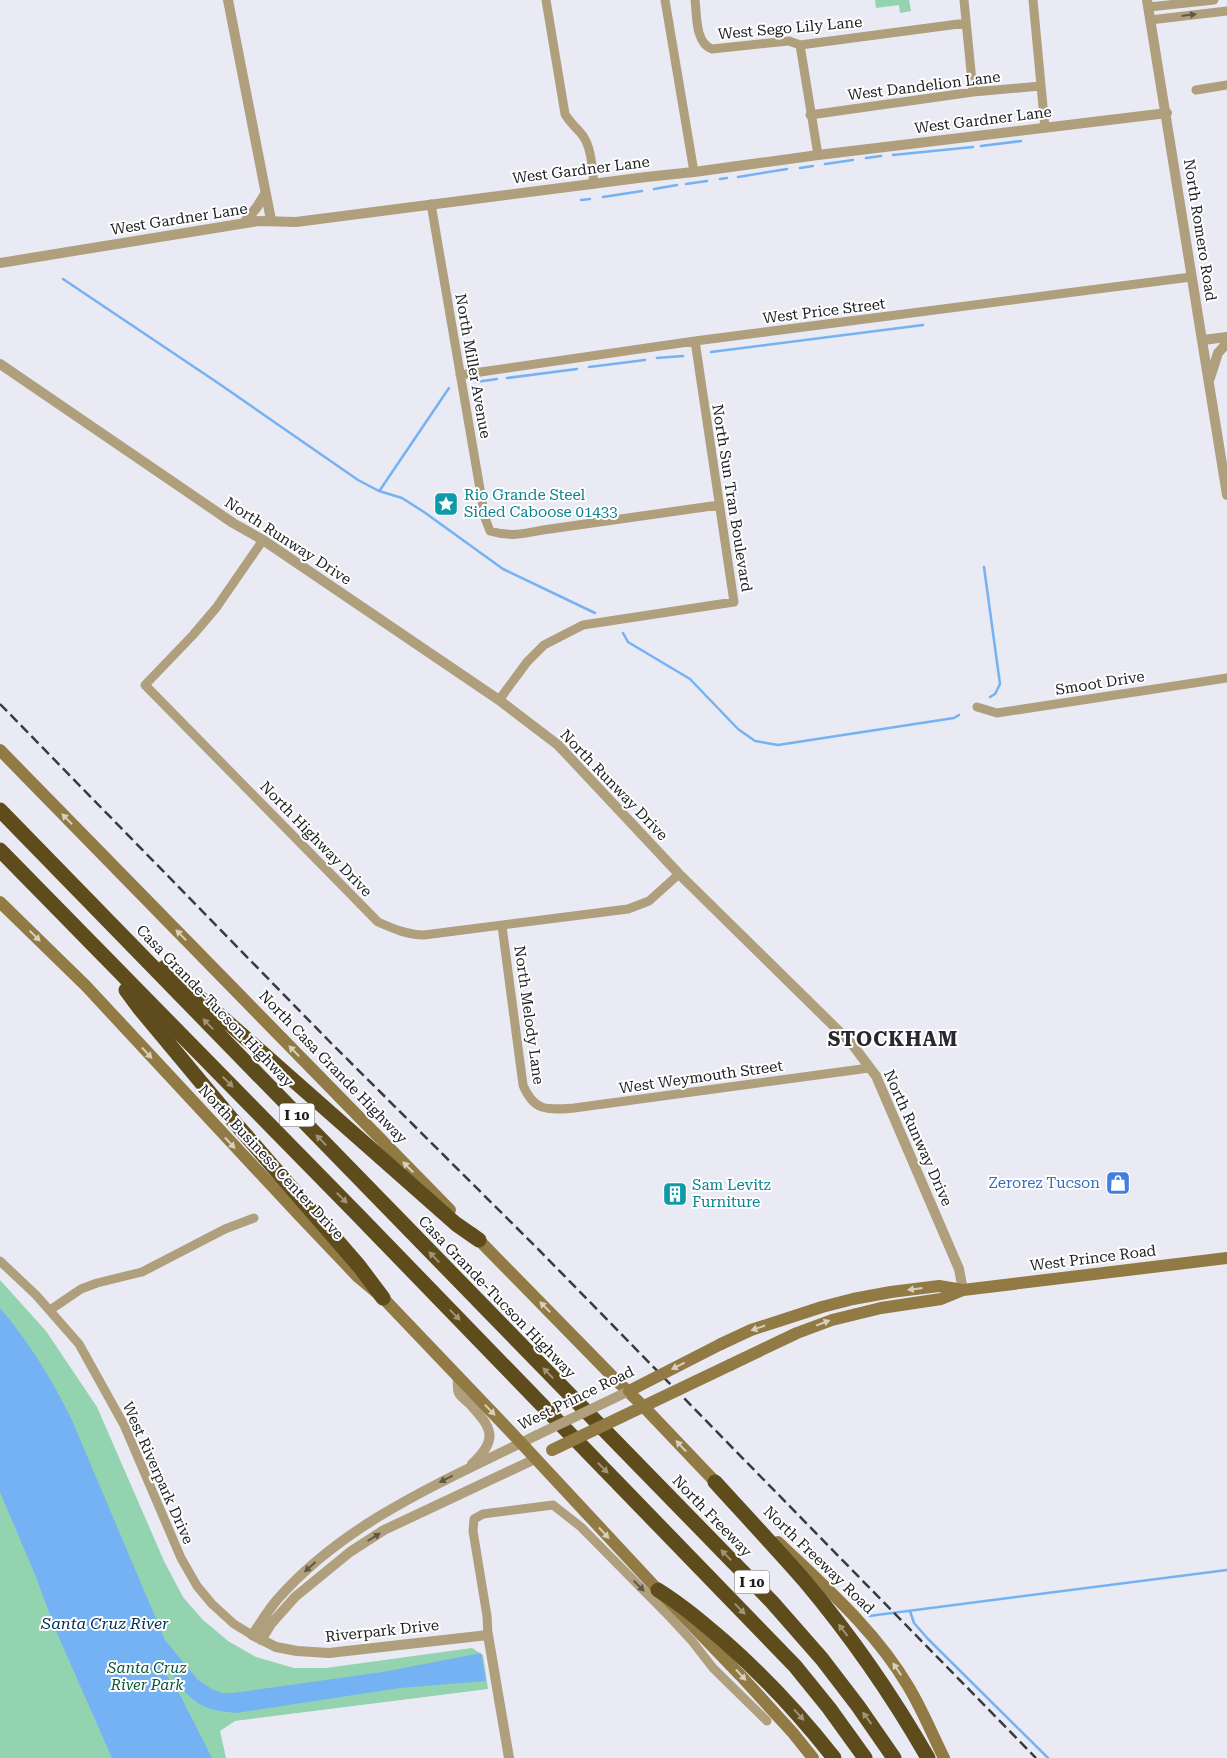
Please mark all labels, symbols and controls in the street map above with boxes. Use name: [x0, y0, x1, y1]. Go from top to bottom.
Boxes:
one-way arrow: [1181, 11, 1197, 19]
street label: West Sego Lily Lane: [717, 13, 863, 43]
street label: West Dandelion Lane: [846, 68, 1002, 104]
street label: West Gardner Lane: [913, 103, 1053, 137]
street label: West Gardner Lane: [511, 153, 651, 187]
street label: North Romero Road: [1180, 158, 1220, 303]
street label: West Gardner Lane: [109, 199, 249, 239]
street label: North Miller Avenue: [451, 292, 495, 440]
street label: West Price Street: [762, 294, 887, 327]
street label: North Sun Tran Boulevard: [708, 403, 756, 593]
place label: Rio Grande Steel Sided Caboose 01433: [464, 486, 618, 521]
place icon: Rio Grande Steel Sided Caboose 01433: [433, 491, 459, 517]
street label: North Runway Drive: [221, 493, 355, 589]
street label: Smoot Drive: [1054, 667, 1146, 699]
street label: North Runway Drive: [556, 726, 672, 844]
street label: North Highway Drive: [256, 777, 376, 901]
one-way arrow: [61, 813, 73, 825]
street label: Casa Grande-Tucson Highway: [133, 921, 298, 1091]
one-way arrow: [175, 929, 187, 941]
one-way arrow: [29, 930, 41, 942]
street label: North Melody Lane: [510, 944, 548, 1086]
street label: North Casa Grande Highway: [255, 987, 411, 1147]
one-way arrow: [202, 1018, 214, 1030]
district label: STOCKHAM: [828, 1027, 958, 1051]
one-way arrow: [288, 1045, 300, 1057]
one-way arrow: [141, 1047, 153, 1059]
street label: West Weymouth Street: [618, 1057, 784, 1097]
street label: North Runway Drive: [880, 1067, 956, 1209]
one-way arrow: [222, 1076, 234, 1088]
street label: North Business Center Drive: [194, 1081, 348, 1243]
road number: I 10: [280, 1104, 314, 1126]
one-way arrow: [315, 1135, 327, 1147]
one-way arrow: [224, 1136, 236, 1148]
one-way arrow: [402, 1161, 414, 1173]
shop icon: Zerorez Tucson: [1105, 1170, 1131, 1196]
place label: Zerorez Tucson: [988, 1174, 1100, 1192]
place label: Sam Levitz Furniture: [692, 1176, 771, 1211]
building icon: Sam Levitz Furniture: [662, 1181, 688, 1207]
one-way arrow: [336, 1192, 348, 1204]
street label: Casa Grande-Tucson Highway: [415, 1212, 580, 1382]
street label: West Prince Road: [1029, 1241, 1157, 1275]
one-way arrow: [428, 1251, 440, 1263]
one-way arrow: [907, 1285, 923, 1293]
one-way arrow: [539, 1301, 551, 1313]
one-way arrow: [449, 1308, 461, 1320]
one-way arrow: [816, 1319, 831, 1327]
one-way arrow: [750, 1324, 765, 1332]
street label: West Prince Road: [515, 1362, 637, 1434]
one-way arrow: [670, 1362, 685, 1370]
one-way arrow: [542, 1367, 554, 1379]
street label: West Riverpark Drive: [119, 1399, 197, 1547]
one-way arrow: [484, 1404, 496, 1416]
one-way arrow: [675, 1441, 687, 1453]
one-way arrow: [597, 1461, 609, 1473]
street label: North Freeway: [669, 1471, 756, 1561]
one-way arrow: [439, 1475, 454, 1483]
street label: North Freeway Road: [760, 1502, 878, 1618]
one-way arrow: [598, 1526, 610, 1538]
one-way arrow: [367, 1532, 380, 1541]
one-way arrow: [720, 1550, 732, 1562]
one-way arrow: [305, 1561, 317, 1573]
road number: I 10: [734, 1570, 770, 1594]
one-way arrow: [633, 1580, 645, 1592]
one-way arrow: [734, 1603, 746, 1615]
water label: Santa Cruz River: [40, 1614, 169, 1633]
street label: Riverpark Drive: [324, 1616, 440, 1646]
one-way arrow: [838, 1624, 849, 1637]
park label: Santa Cruz River Park: [106, 1659, 187, 1694]
one-way arrow: [892, 1662, 902, 1676]
one-way arrow: [735, 1669, 747, 1681]
one-way arrow: [793, 1708, 804, 1721]
one-way arrow: [862, 1711, 872, 1725]

